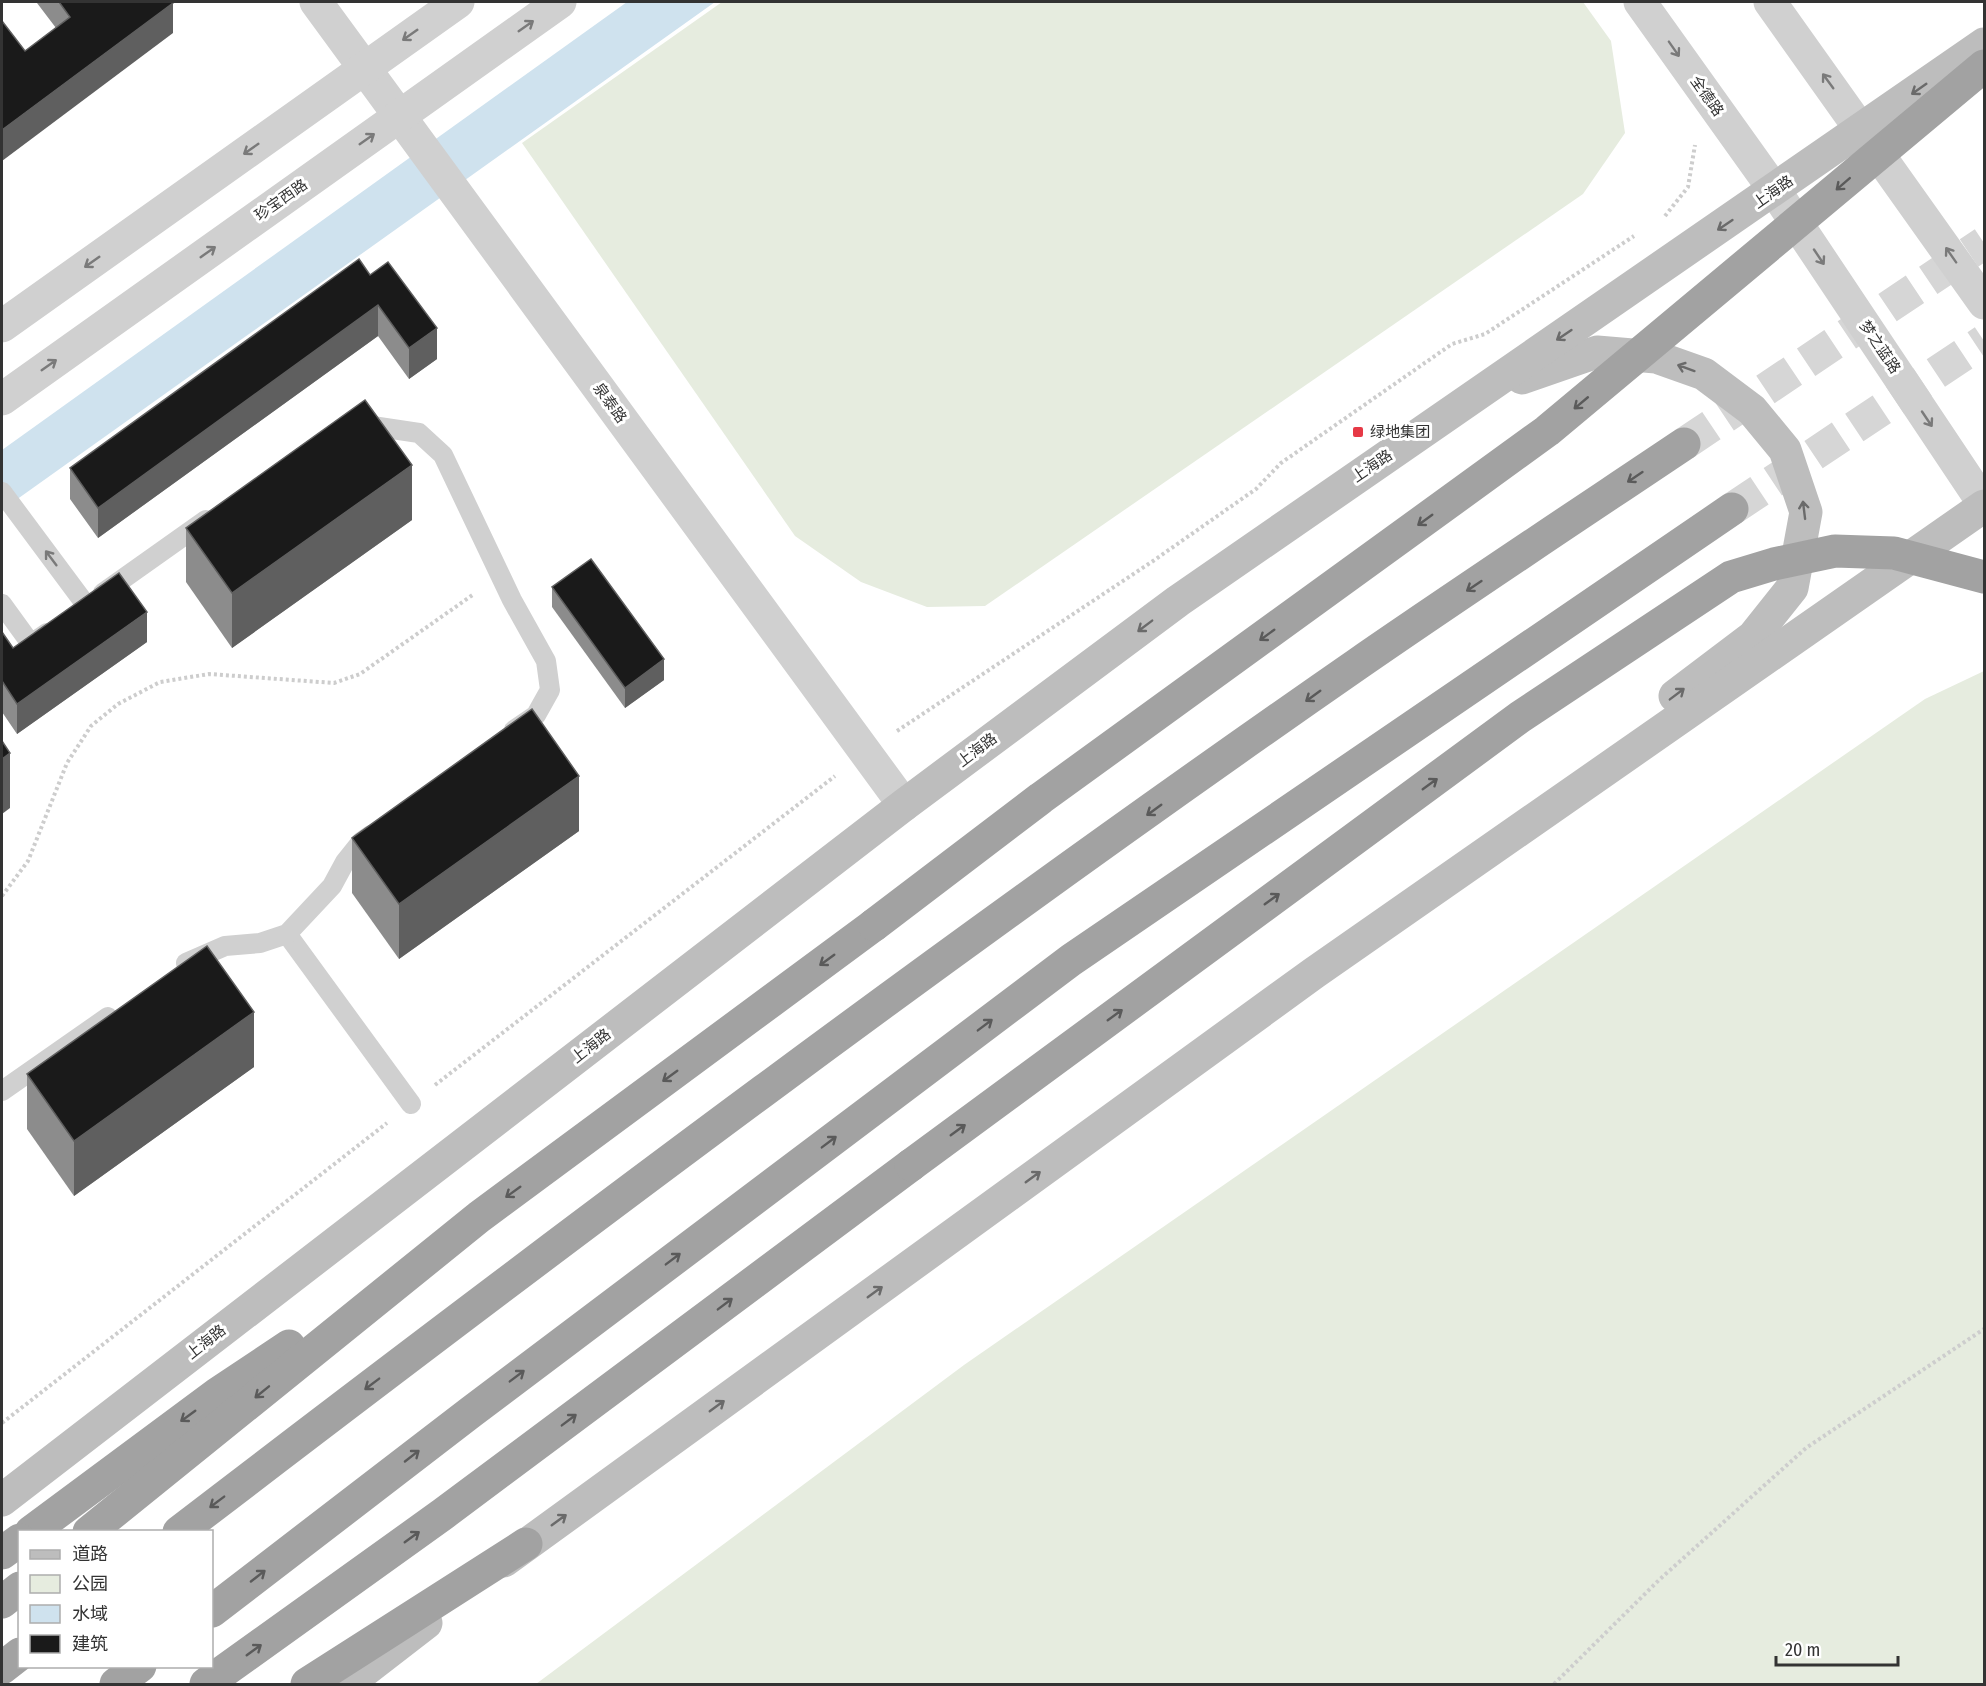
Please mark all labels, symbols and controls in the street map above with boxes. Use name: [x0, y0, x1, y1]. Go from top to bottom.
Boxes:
one-way arrow: [517, 20, 533, 32]
one-way arrow: [402, 29, 418, 42]
one-way arrow: [1668, 41, 1680, 57]
street label: 全德路: [1687, 72, 1727, 120]
one-way arrow: [1822, 74, 1834, 90]
one-way arrow: [1911, 83, 1928, 95]
one-way arrow: [358, 133, 375, 145]
one-way arrow: [244, 143, 260, 155]
street label: 上海路: [1749, 172, 1797, 212]
street label: 珍宝西路: [251, 175, 311, 225]
one-way arrow: [1836, 177, 1851, 191]
one-way arrow: [1717, 219, 1733, 231]
one-way arrow: [200, 246, 216, 258]
one-way arrow: [1813, 248, 1825, 264]
one-way arrow: [1945, 248, 1957, 264]
one-way arrow: [85, 256, 101, 268]
street label: 梦之蓝路: [1856, 317, 1904, 377]
one-way arrow: [1556, 329, 1572, 341]
one-way arrow: [41, 359, 57, 371]
one-way arrow: [1677, 361, 1696, 372]
street label: 泉泰路: [589, 380, 631, 426]
one-way arrow: [1573, 397, 1589, 410]
one-way arrow: [1921, 410, 1934, 427]
place label: 绿地集团: [1370, 423, 1430, 441]
marker: 绿地集团: [1351, 425, 1365, 439]
street label: 上海路: [1348, 446, 1396, 486]
one-way arrow: [1628, 471, 1644, 483]
one-way arrow: [1798, 501, 1809, 521]
one-way arrow: [1417, 514, 1433, 526]
one-way arrow: [45, 551, 58, 567]
one-way arrow: [1466, 580, 1482, 592]
one-way arrow: [1137, 619, 1153, 632]
one-way arrow: [1259, 628, 1275, 641]
one-way arrow: [1669, 688, 1685, 701]
one-way arrow: [1305, 690, 1321, 702]
street label: 上海路: [954, 729, 1000, 771]
one-way arrow: [1421, 778, 1437, 790]
one-way arrow: [1147, 803, 1163, 816]
one-way arrow: [1264, 893, 1280, 906]
one-way arrow: [819, 953, 835, 966]
one-way arrow: [1107, 1008, 1123, 1021]
one-way arrow: [977, 1019, 993, 1032]
street label: 上海路: [568, 1025, 614, 1067]
one-way arrow: [663, 1070, 679, 1082]
one-way arrow: [949, 1124, 965, 1136]
one-way arrow: [821, 1136, 837, 1148]
one-way arrow: [1024, 1171, 1040, 1183]
one-way arrow: [506, 1186, 522, 1198]
one-way arrow: [665, 1253, 681, 1266]
one-way arrow: [866, 1285, 882, 1298]
one-way arrow: [716, 1297, 732, 1310]
street label: 上海路: [183, 1321, 229, 1363]
one-way arrow: [509, 1370, 525, 1383]
one-way arrow: [364, 1377, 380, 1390]
one-way arrow: [255, 1385, 271, 1398]
one-way arrow: [709, 1400, 725, 1412]
one-way arrow: [181, 1409, 197, 1422]
one-way arrow: [560, 1414, 576, 1427]
one-way arrow: [404, 1450, 420, 1463]
one-way arrow: [209, 1496, 225, 1509]
one-way arrow: [551, 1514, 567, 1527]
legend: [18, 1530, 213, 1668]
one-way arrow: [403, 1531, 420, 1543]
text: 道路: [72, 1543, 108, 1565]
one-way arrow: [250, 1569, 266, 1582]
text: 公园: [72, 1573, 108, 1595]
text: 水域: [72, 1603, 108, 1625]
scale bar: [1776, 1629, 1898, 1667]
text: 建筑: [72, 1633, 108, 1655]
text: 20 m: [1785, 1639, 1820, 1661]
one-way arrow: [245, 1644, 261, 1657]

